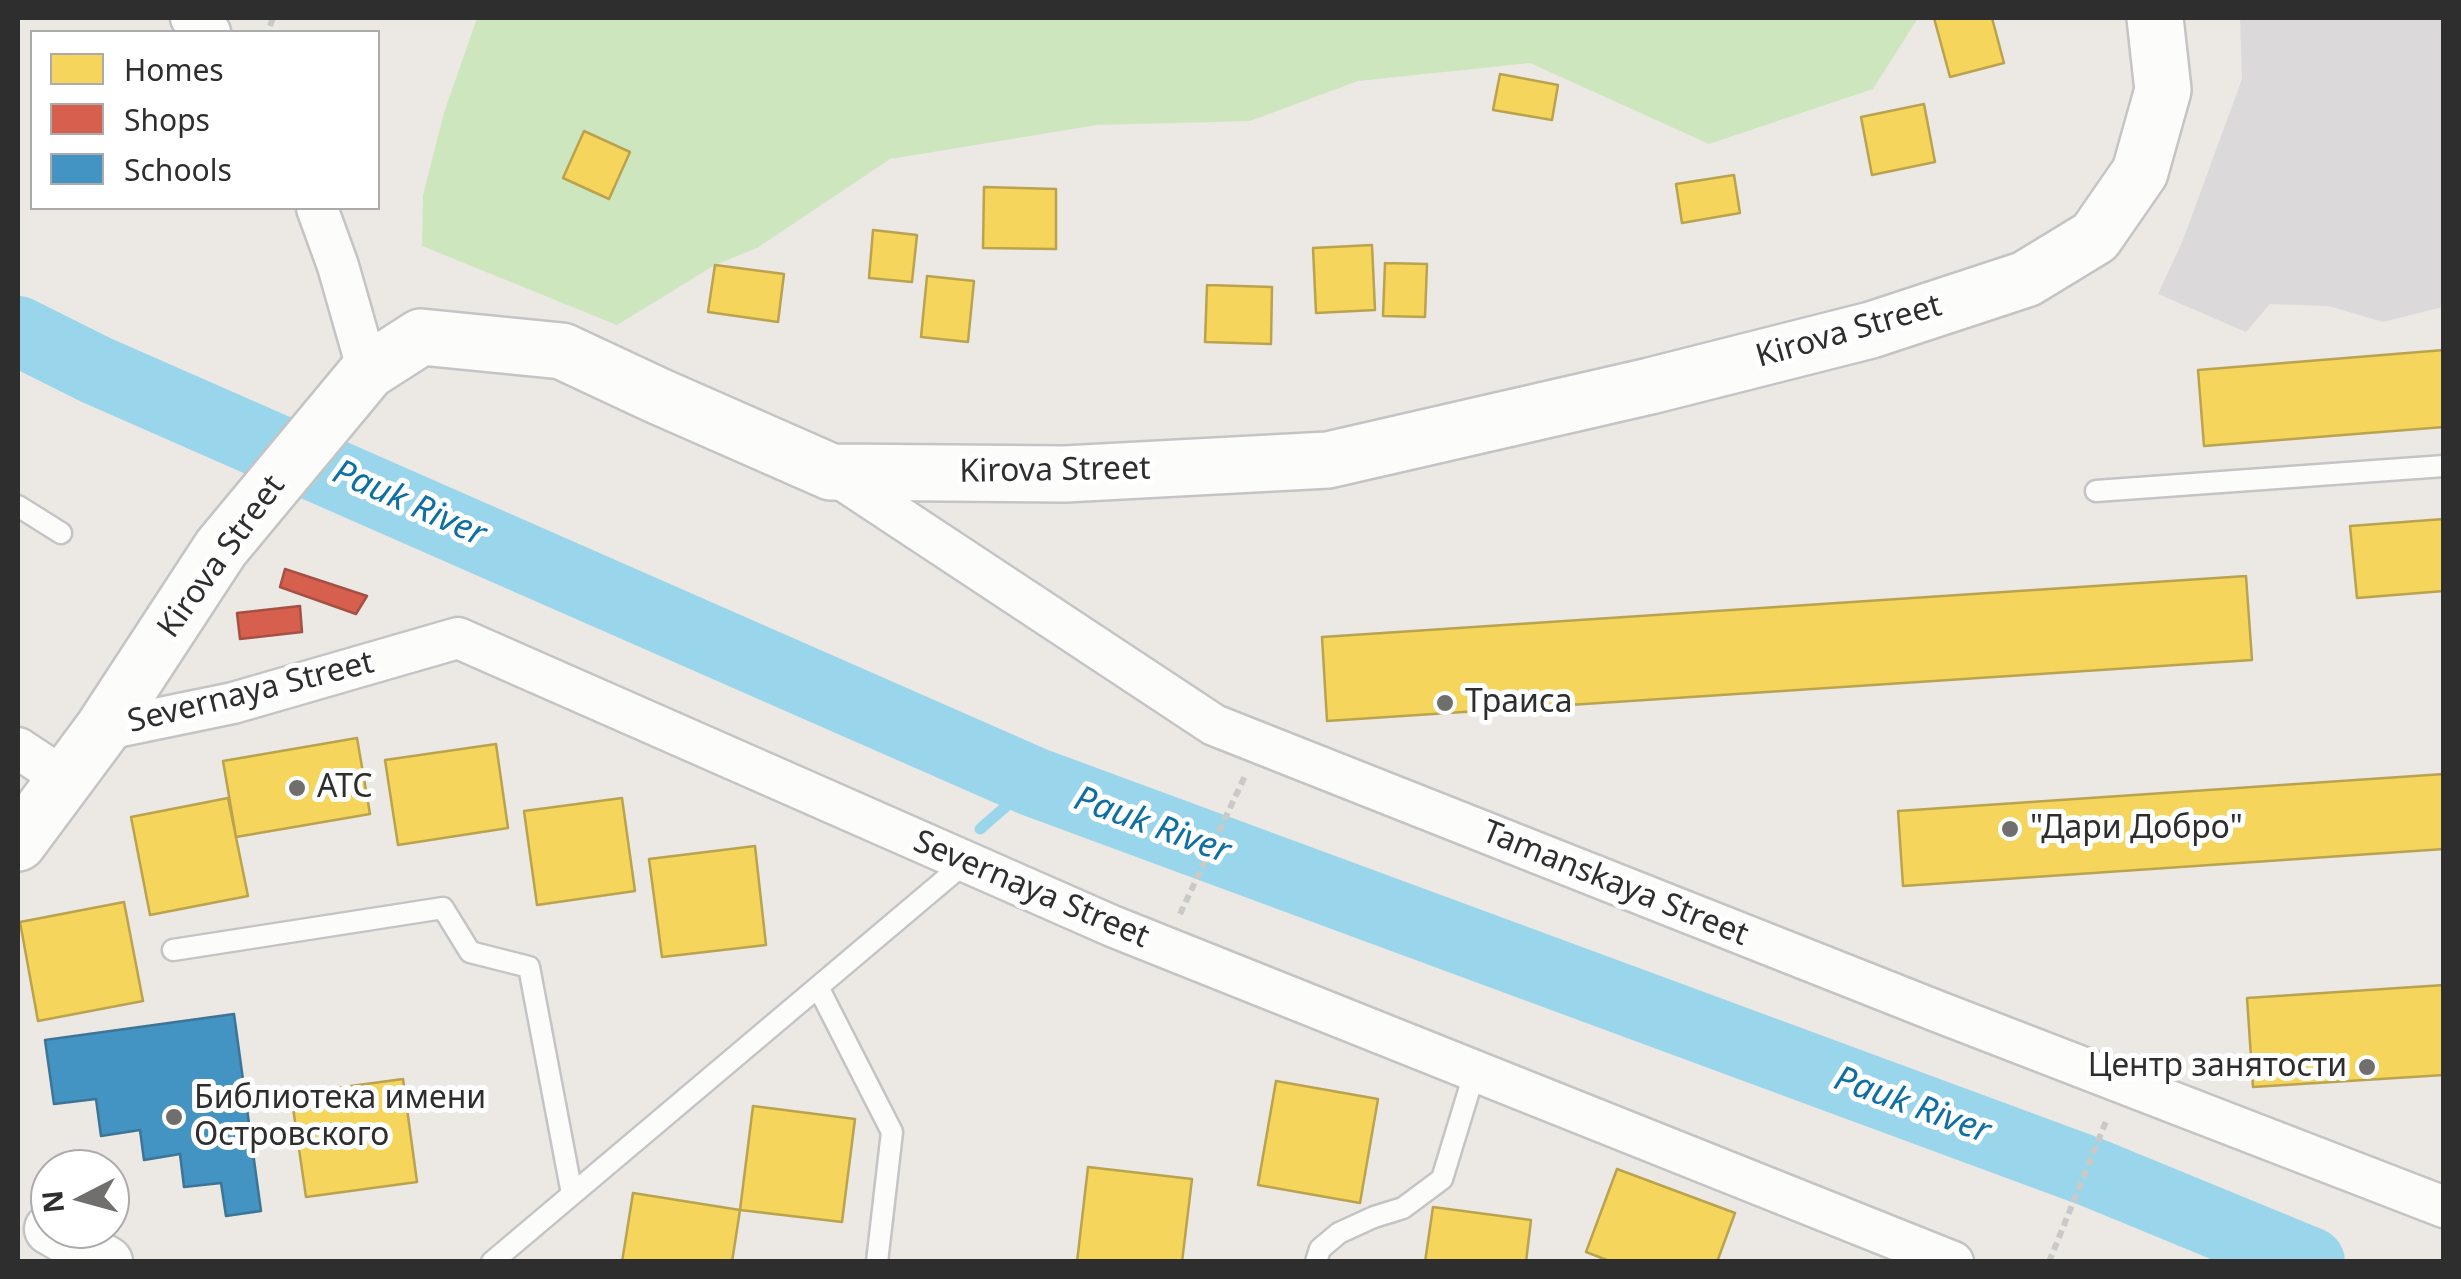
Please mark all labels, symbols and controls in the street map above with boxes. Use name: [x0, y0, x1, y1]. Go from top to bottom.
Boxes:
legend: [30, 30, 380, 210]
text: Homes: [124, 49, 224, 90]
text: Shops: [124, 99, 210, 140]
text: Schools: [124, 149, 232, 190]
street label: Kirova Street: [1752, 287, 1946, 377]
street label: Kirova Street: [959, 450, 1151, 492]
water label: Pauk River: [326, 452, 492, 556]
street label: Kirova Street: [150, 468, 294, 646]
street label: Severnaya Street: [124, 644, 378, 742]
place label: Траиса: [1465, 684, 1573, 722]
marker: Траиса: [1434, 692, 1456, 714]
place label: АТС: [317, 769, 373, 807]
marker: АТС: [286, 777, 308, 799]
water label: Pauk River: [1068, 778, 1236, 874]
place label: "Дари Добро": [2030, 810, 2243, 848]
street label: Tamanskaya Street: [1477, 813, 1753, 955]
marker: "Дари Добро": [1999, 818, 2021, 840]
street label: Severnaya Street: [907, 823, 1155, 957]
place label: Центр занятости: [2088, 1048, 2347, 1086]
marker: Центр занятости: [2356, 1056, 2378, 1078]
water label: Pauk River: [1828, 1058, 1996, 1154]
place label: Библиотека имени Островского: [194, 1080, 486, 1155]
marker: Библиотека имени Островского: [163, 1106, 185, 1128]
north arrow: [30, 1149, 130, 1249]
text: N: [32, 1189, 72, 1215]

